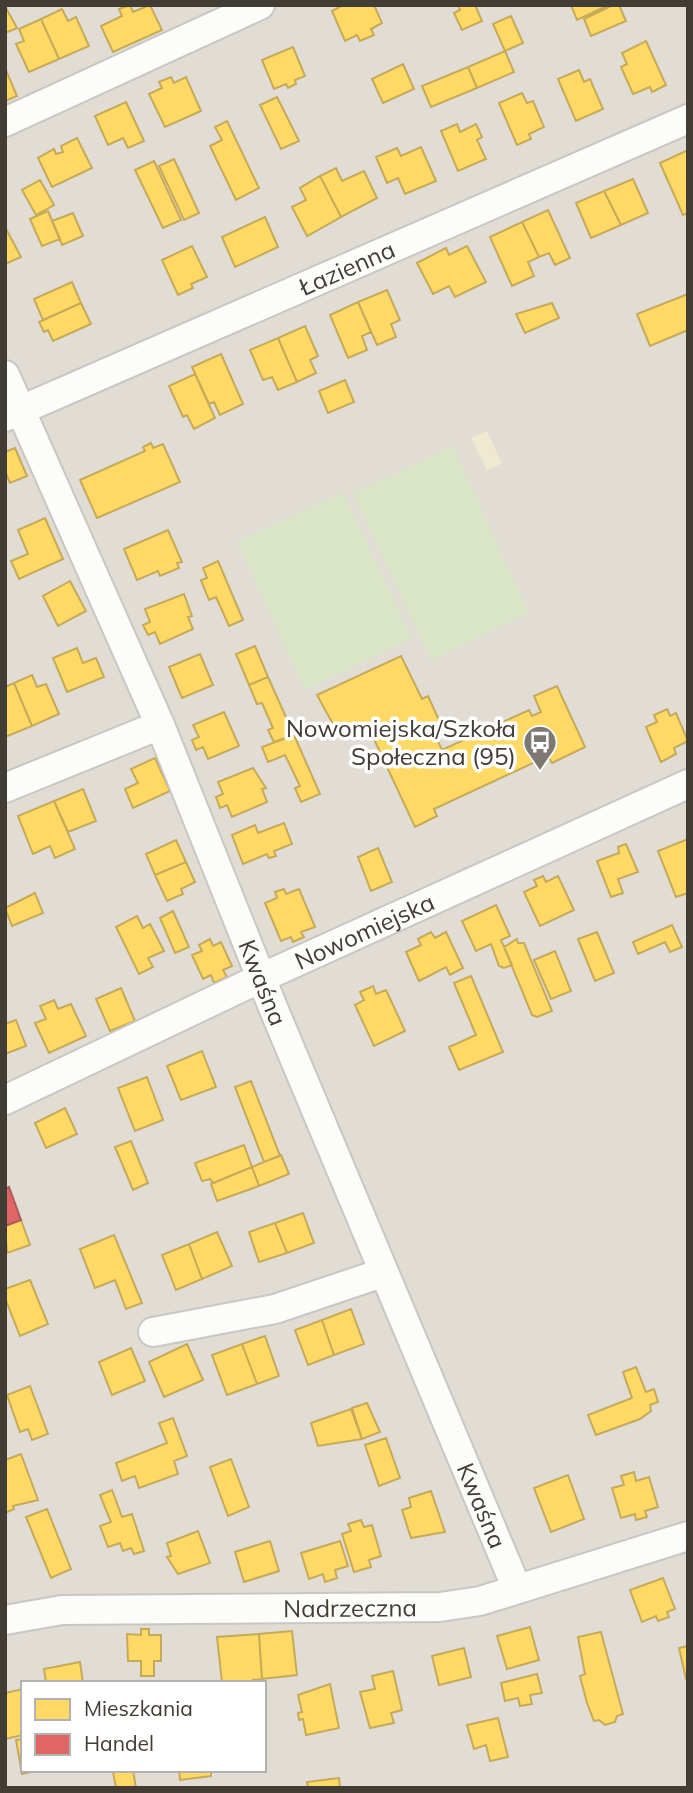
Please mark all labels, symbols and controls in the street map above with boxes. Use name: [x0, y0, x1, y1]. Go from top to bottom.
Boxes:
street label: Łazienna: [294, 234, 399, 302]
place label: Nowomiejska/Szkoła Społeczna (95): [286, 713, 516, 771]
bus stop icon: Nowomiejska/Szkoła Społeczna (95): [521, 723, 559, 772]
street label: Nowomiejska: [290, 886, 439, 976]
street label: Kwaśna: [232, 935, 294, 1030]
street label: Kwaśna: [451, 1458, 513, 1553]
street label: Nadrzeczna: [283, 1592, 417, 1623]
legend: [21, 1681, 266, 1772]
text: Mieszkania: [84, 1695, 193, 1721]
text: Handel: [84, 1730, 154, 1756]

